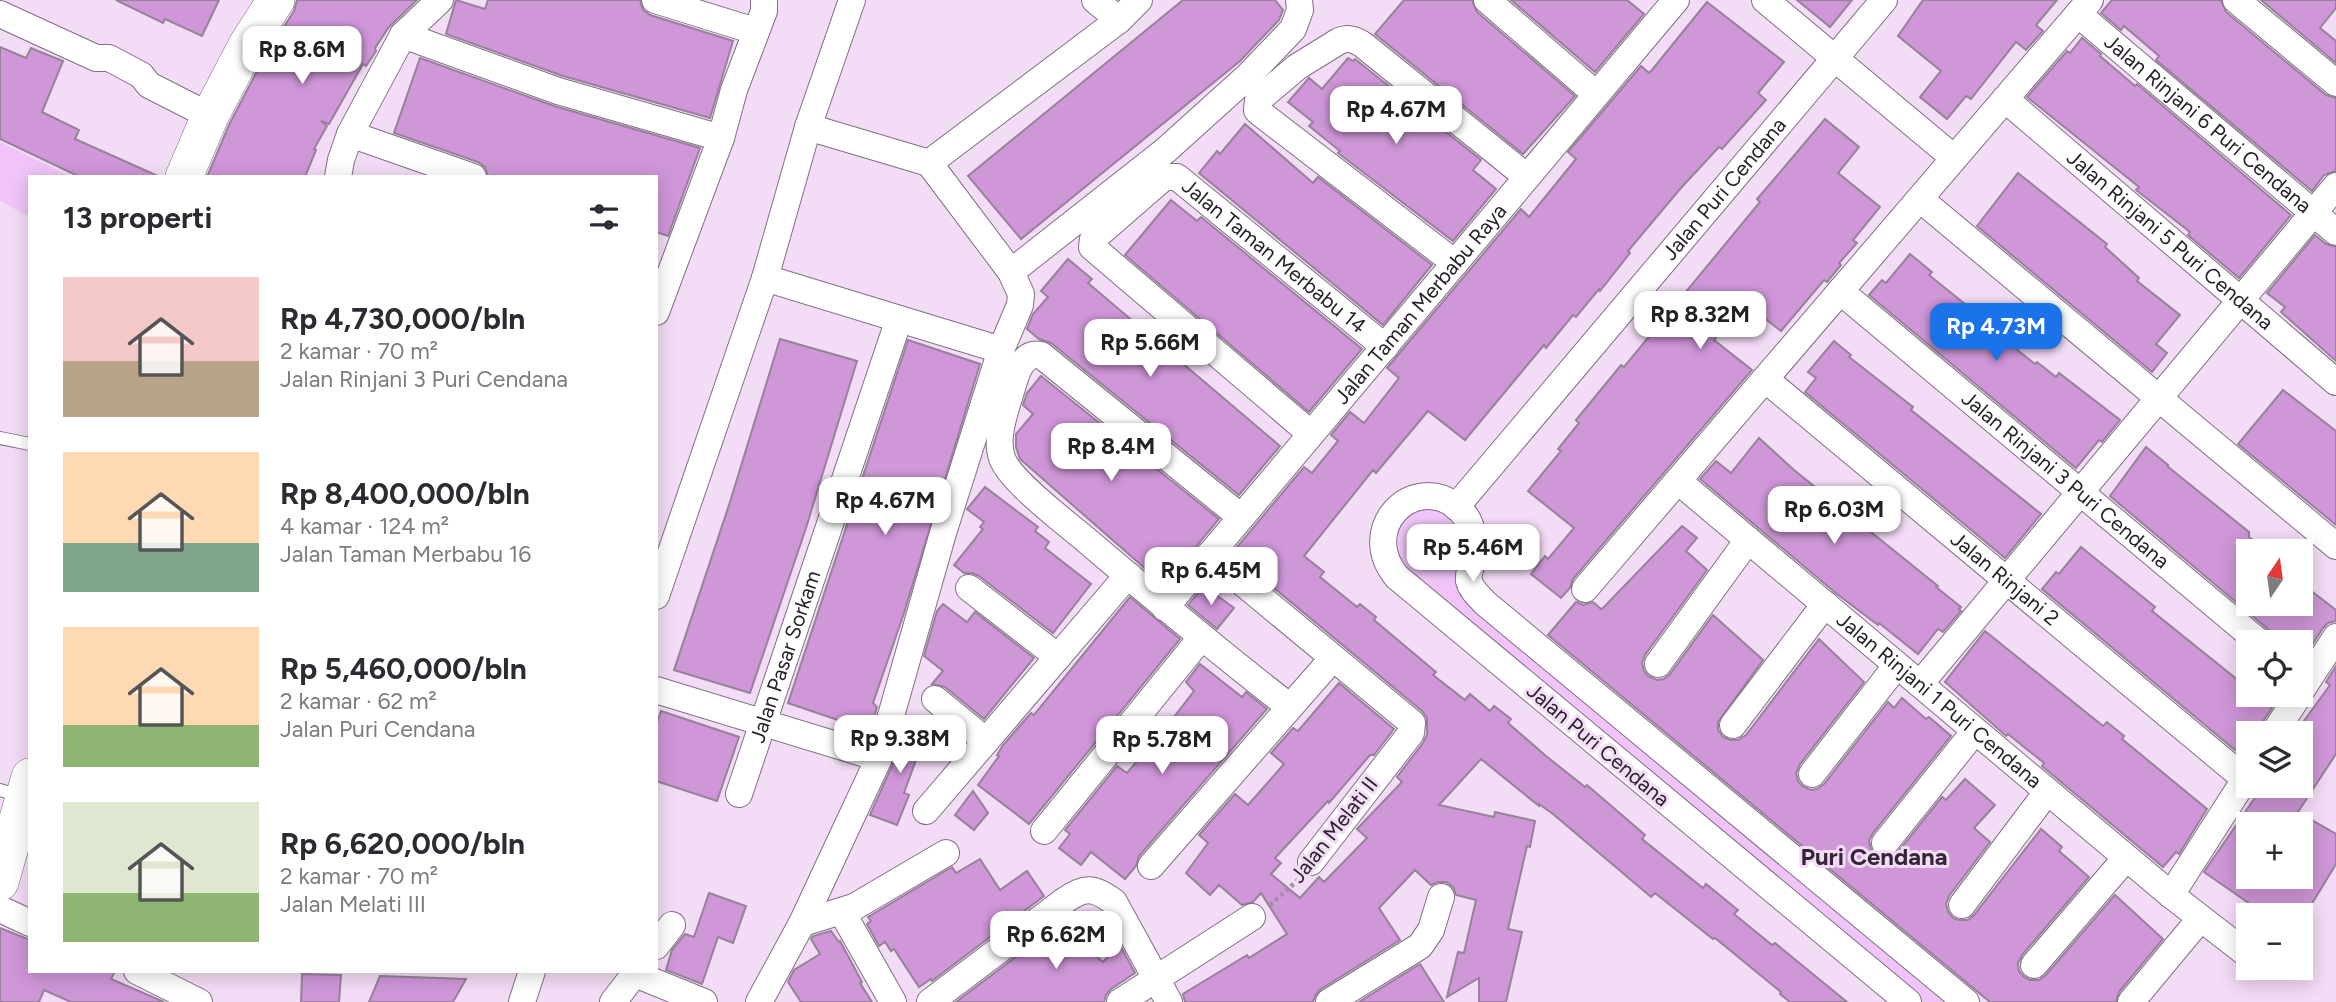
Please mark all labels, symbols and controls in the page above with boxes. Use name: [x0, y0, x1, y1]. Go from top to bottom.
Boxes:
pin: Rp 8.6M: [237, 27, 367, 86]
street label: Jalan Rinjani 6 Puri Cendana: [2099, 29, 2317, 218]
text: Rp 8.6M: [259, 35, 345, 63]
pin: Rp 4.67M: [1324, 86, 1468, 146]
text: Rp 4.67M: [1346, 95, 1446, 123]
street label: Jalan Puri Cendana: [1657, 113, 1791, 265]
street label: Jalan Rinjani 5 Puri Cendana: [2062, 144, 2279, 335]
street label: Jalan Taman Merbabu 14: [1177, 173, 1371, 338]
icon: filters: [585, 198, 623, 236]
street label: Jalan Taman Merbabu Raya: [1329, 198, 1511, 409]
text: 13 properti: [63, 199, 212, 236]
pin: Rp 8.32M: [1628, 292, 1772, 351]
text: Rp 4,730,000/bln: [280, 300, 525, 337]
text: Rp 8.32M: [1650, 300, 1750, 328]
pin: Rp 4.73M: [1924, 304, 2068, 363]
icon: home: [119, 305, 203, 389]
text: Rp 4.73M: [1946, 312, 2046, 340]
pin: Rp 5.66M: [1078, 320, 1222, 379]
text: Rp 5.66M: [1100, 328, 1200, 356]
text: 2 kamar · 70 m²: [280, 337, 438, 365]
text: Jalan Rinjani 3 Puri Cendana: [280, 365, 568, 393]
street label: Jalan Rinjani 3 Puri Cendana: [1957, 385, 2175, 573]
pin: Rp 8.4M: [1046, 424, 1176, 483]
text: Rp 8.4M: [1067, 432, 1155, 460]
text: Rp 8,400,000/bln: [280, 475, 530, 512]
pin: Rp 4.67M: [813, 477, 957, 537]
icon: home: [119, 480, 203, 564]
text: Rp 4.67M: [835, 486, 935, 514]
pin: Rp 6.03M: [1762, 486, 1906, 546]
text: Rp 6.03M: [1784, 495, 1884, 523]
text: 4 kamar · 124 m²: [280, 512, 449, 540]
pin: Rp 5.46M: [1401, 524, 1545, 584]
street label: Jalan Rinjani 2: [1946, 526, 2064, 631]
text: Rp 5.46M: [1423, 533, 1523, 561]
north arrow: [2236, 539, 2314, 616]
map controls: [2236, 539, 2313, 980]
text: Jalan Taman Merbabu 16: [280, 540, 531, 568]
pin: Rp 6.45M: [1139, 548, 1283, 607]
text: Rp 6.45M: [1161, 556, 1261, 584]
street label: Jalan Pasar Sorkam: [744, 567, 825, 746]
street label: Jalan Rinjani 1 Puri Cendana: [1832, 607, 2047, 793]
button: locate: [2236, 630, 2313, 707]
text: Rp 5,460,000/bln: [280, 650, 527, 687]
icon: home: [119, 655, 203, 739]
street label: Jalan Puri Cendana: [1522, 678, 1675, 812]
text: 2 kamar · 62 m²: [280, 687, 437, 715]
text: Jalan Puri Cendana: [280, 715, 475, 743]
pin: Rp 9.38M: [828, 716, 972, 775]
pin: Rp 5.78M: [1090, 716, 1234, 776]
button: layers: [2236, 721, 2313, 798]
text: Rp 9.38M: [850, 724, 950, 752]
text: Rp 5.78M: [1112, 725, 1212, 753]
street label: Jalan Melati II: [1284, 772, 1383, 888]
button: +: [2236, 812, 2313, 889]
text: Rp 6,620,000/bln: [280, 825, 525, 862]
icon: home: [119, 830, 203, 914]
district label: Puri Cendana: [1801, 842, 1947, 871]
text: 2 kamar · 70 m²: [280, 862, 438, 890]
text: Jalan Melati III: [280, 890, 426, 918]
button: −: [2236, 903, 2313, 980]
pin: Rp 6.62M: [984, 912, 1128, 971]
text: Rp 6.62M: [1006, 920, 1106, 948]

